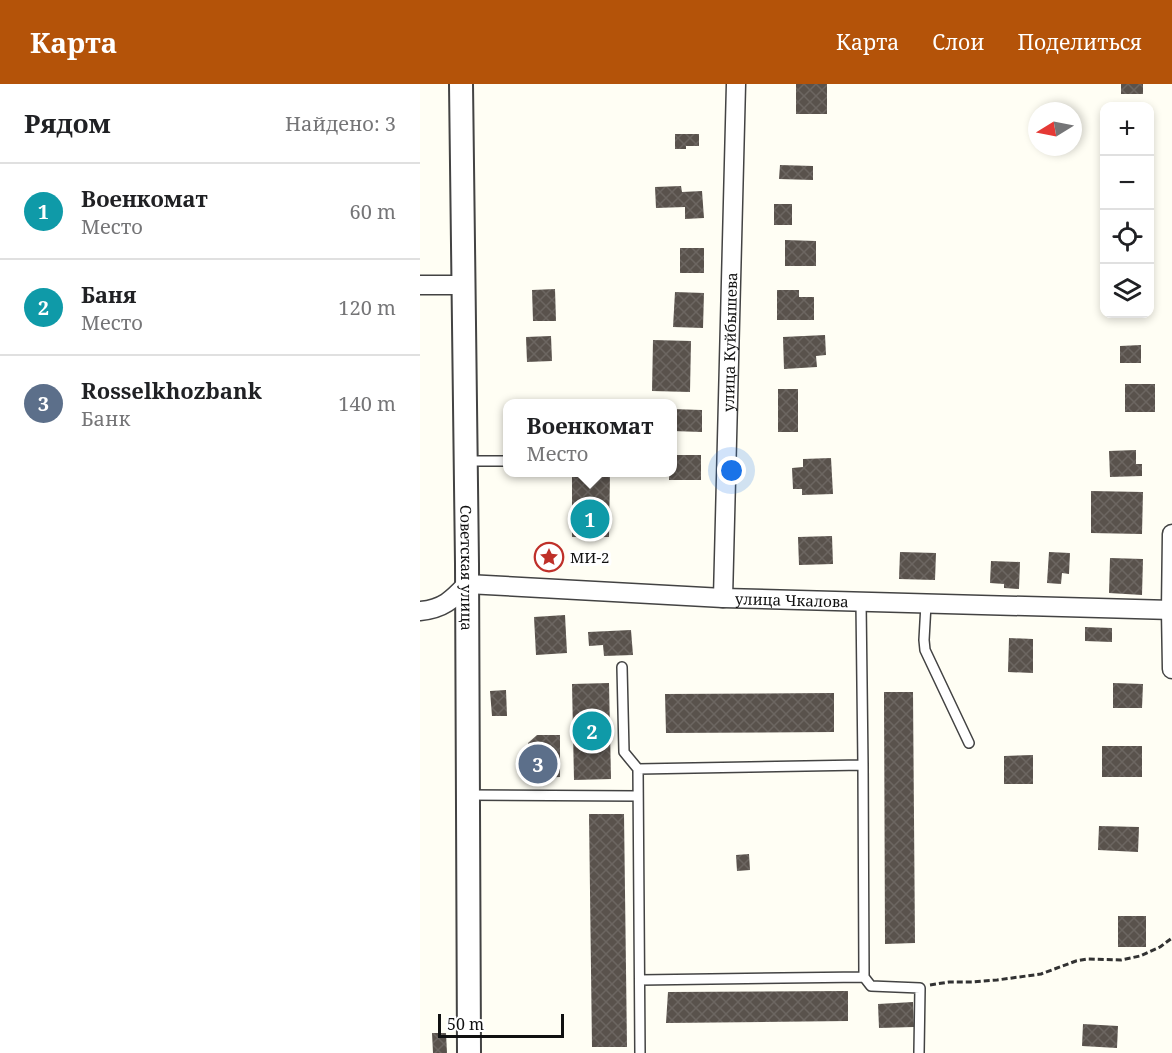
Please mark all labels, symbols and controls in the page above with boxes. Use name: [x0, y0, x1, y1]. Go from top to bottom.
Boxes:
text: Карта: [30, 23, 117, 61]
text: Карта: [836, 28, 899, 56]
text: Слои: [932, 28, 984, 56]
text: Поделиться: [1017, 28, 1142, 56]
north arrow: [1028, 102, 1082, 156]
map controls: [1100, 102, 1154, 318]
button: +: [1100, 102, 1154, 156]
text: Рядом: [24, 105, 111, 141]
text: Найдено: 3: [285, 110, 396, 137]
button: −: [1100, 156, 1154, 210]
text: Военкомат: [81, 183, 208, 213]
text: 1: [38, 198, 49, 225]
text: 60 m: [350, 198, 396, 225]
button: locate: [1100, 210, 1154, 264]
text: Место: [81, 213, 143, 240]
button: layers: [1100, 264, 1154, 318]
street label: улица Куйбышева: [718, 272, 741, 412]
text: Баня: [81, 279, 136, 309]
text: 2: [38, 294, 49, 321]
text: 120 m: [338, 294, 396, 321]
text: Место: [81, 309, 143, 336]
text: Rosselkhozbank: [81, 375, 262, 405]
text: 3: [38, 390, 49, 417]
text: 140 m: [338, 390, 396, 417]
popup: [503, 399, 677, 477]
text: Банк: [81, 405, 130, 432]
text: Военкомат: [527, 410, 653, 440]
text: Место: [527, 440, 588, 467]
your location: [717, 456, 746, 485]
pin: 1: [570, 496, 610, 542]
street label: Советская улица: [456, 505, 477, 631]
place icon: МИ-2: [533, 541, 565, 573]
place label: МИ-2: [570, 547, 609, 567]
street label: улица Чкалова: [735, 588, 849, 611]
pin: 2: [572, 708, 612, 754]
pin: 3: [518, 742, 558, 786]
scale bar: [438, 1011, 564, 1038]
text: 50 m: [447, 1013, 484, 1035]

